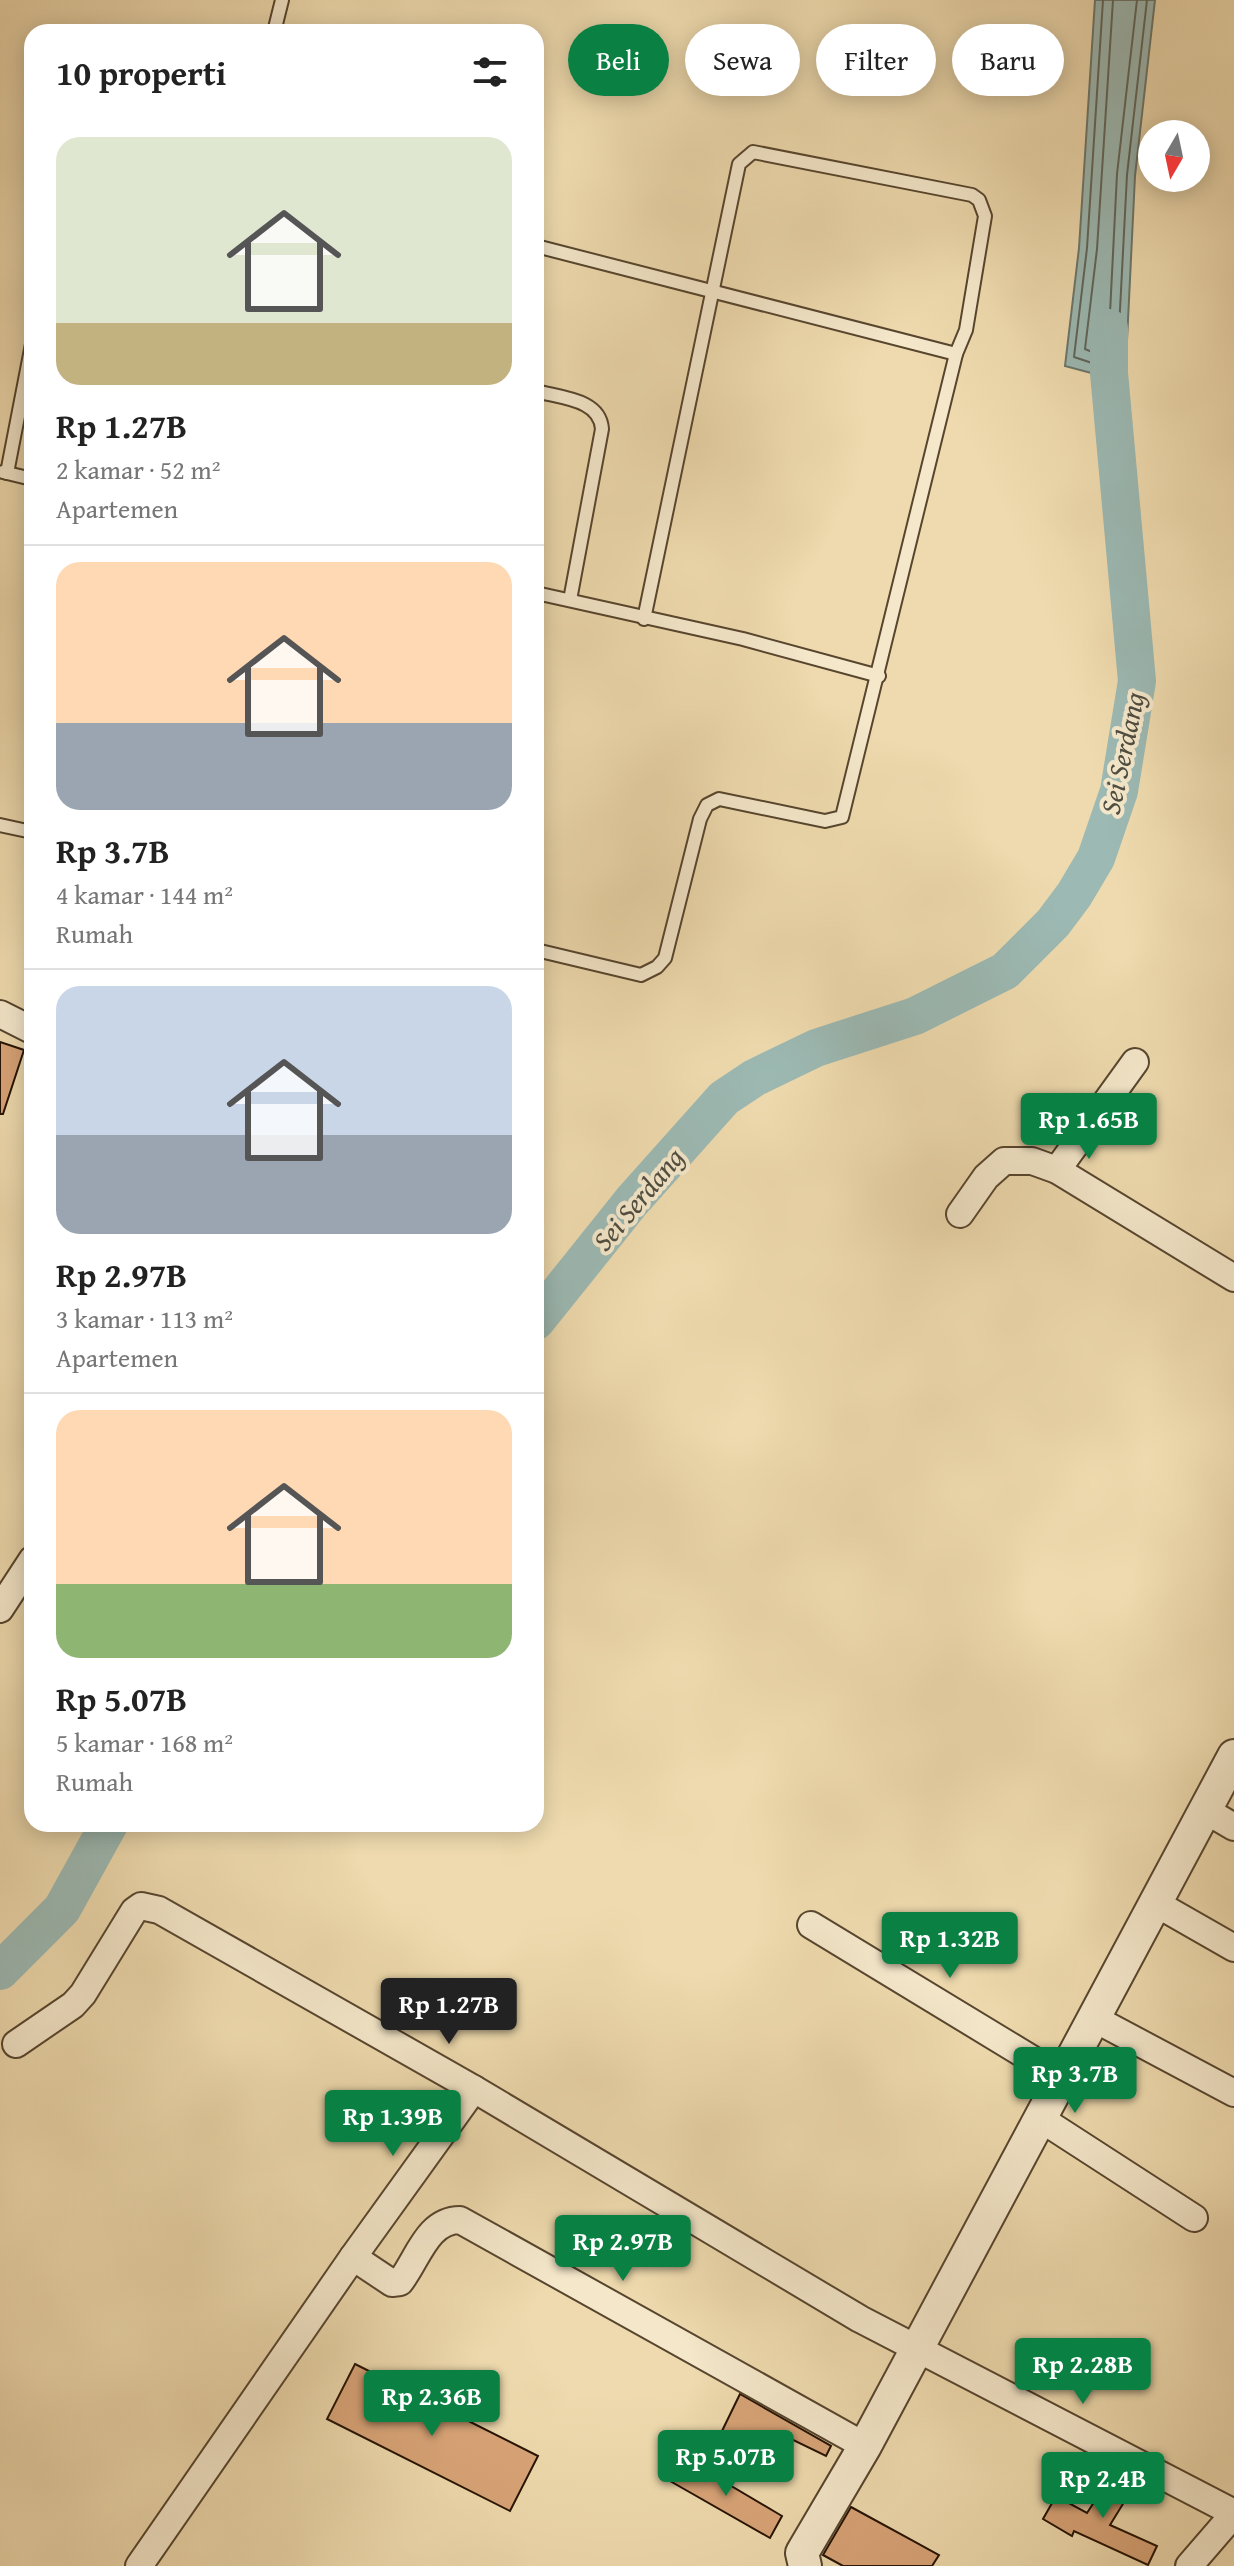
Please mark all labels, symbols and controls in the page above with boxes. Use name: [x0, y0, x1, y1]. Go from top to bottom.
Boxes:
chip: Beli: [568, 24, 669, 96]
chip: Sewa: [685, 24, 800, 96]
chip: Filter: [816, 24, 936, 96]
chip: Baru: [952, 24, 1064, 96]
text: 10 properti: [56, 48, 226, 97]
icon: filters: [468, 50, 512, 94]
north arrow: [1138, 120, 1210, 192]
map controls: [1138, 120, 1210, 192]
icon: home: [212, 189, 356, 333]
text: Rp 1.27B: [56, 401, 187, 450]
text: 2 kamar · 52 m²: [56, 450, 221, 489]
text: Apartemen: [56, 489, 178, 528]
icon: home: [212, 614, 356, 758]
water label: Sei Serdang: [1089, 688, 1154, 818]
text: Rp 3.7B: [56, 826, 170, 875]
text: 4 kamar · 144 m²: [56, 875, 233, 914]
text: Rumah: [56, 914, 133, 953]
icon: home: [212, 1038, 356, 1182]
pin: Rp 1.65B: [1006, 1093, 1172, 1161]
text: Rp 1.65B: [1039, 1099, 1139, 1138]
water label: Sei Serdang: [582, 1138, 693, 1259]
text: Rp 2.97B: [56, 1250, 187, 1299]
text: 3 kamar · 113 m²: [56, 1299, 233, 1338]
text: Apartemen: [56, 1338, 178, 1377]
icon: home: [212, 1462, 356, 1606]
text: Rp 5.07B: [56, 1674, 187, 1723]
text: 5 kamar · 168 m²: [56, 1723, 233, 1762]
text: Rumah: [56, 1762, 133, 1801]
pin: Rp 1.32B: [867, 1912, 1033, 1980]
text: Rp 1.32B: [900, 1918, 1000, 1957]
pin: Rp 1.27B: [366, 1978, 532, 2046]
text: Rp 1.27B: [399, 1984, 499, 2023]
pin: Rp 3.7B: [1001, 2047, 1149, 2115]
text: Rp 3.7B: [1032, 2053, 1119, 2092]
pin: Rp 1.39B: [310, 2090, 476, 2158]
text: Rp 1.39B: [343, 2096, 443, 2135]
pin: Rp 2.97B: [540, 2215, 706, 2283]
text: Rp 2.97B: [573, 2221, 673, 2260]
pin: Rp 2.28B: [1000, 2338, 1166, 2406]
text: Rp 2.28B: [1033, 2344, 1133, 2383]
pin: Rp 2.36B: [349, 2370, 515, 2438]
text: Rp 2.36B: [382, 2376, 482, 2415]
pin: Rp 5.07B: [643, 2430, 809, 2498]
text: Rp 5.07B: [676, 2436, 776, 2475]
pin: Rp 2.4B: [1029, 2452, 1177, 2520]
text: Rp 2.4B: [1060, 2458, 1147, 2497]

